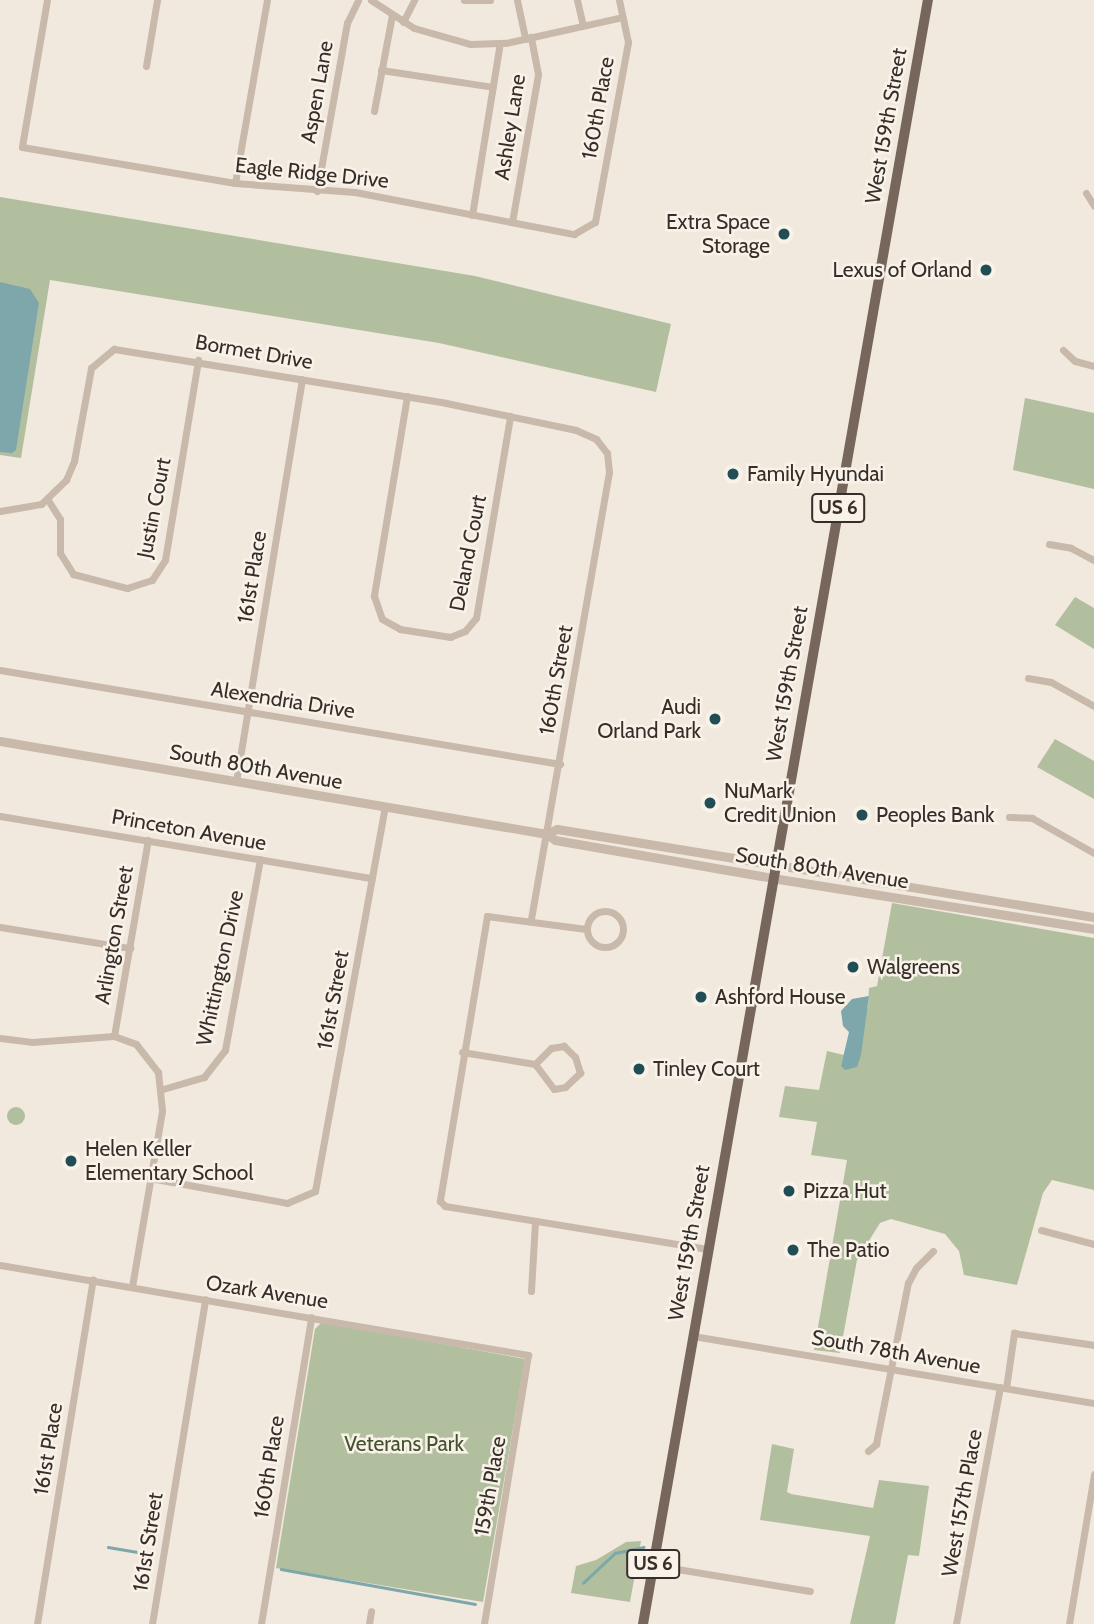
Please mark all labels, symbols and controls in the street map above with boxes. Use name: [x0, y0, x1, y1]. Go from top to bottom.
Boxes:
street label: Aspen Lane: [296, 39, 338, 145]
street label: West 159th Street: [860, 46, 912, 206]
street label: 160th Place: [577, 55, 619, 161]
street label: Ashley Lane: [489, 72, 531, 182]
street label: Eagle Ridge Drive: [234, 152, 390, 194]
place label: Extra Space Storage: [666, 209, 770, 259]
marker: Extra Space Storage: [776, 226, 792, 242]
place label: Lexus of Orland: [832, 257, 972, 283]
marker: Lexus of Orland: [978, 262, 994, 278]
street label: Bormet Drive: [193, 329, 315, 375]
street label: Justin Court: [132, 456, 176, 560]
place label: Family Hyundai: [747, 461, 884, 487]
marker: Family Hyundai: [725, 466, 741, 482]
road number: US 6: [810, 492, 866, 524]
street label: Deland Court: [444, 493, 492, 613]
street label: 161st Place: [232, 529, 272, 625]
street label: West 159th Street: [761, 604, 813, 764]
street label: 160th Street: [534, 623, 578, 737]
street label: Alexendria Drive: [209, 676, 357, 724]
place label: Audi Orland Park: [597, 694, 701, 744]
marker: Audi Orland Park: [707, 711, 723, 727]
street label: South 80th Avenue: [168, 739, 344, 795]
place label: NuMark Credit Union: [724, 778, 836, 828]
marker: NuMark Credit Union: [702, 795, 718, 811]
place label: Peoples Bank: [876, 802, 995, 828]
street label: Princeton Avenue: [110, 804, 268, 856]
marker: Peoples Bank: [854, 807, 870, 823]
street label: South 80th Avenue: [734, 842, 910, 894]
street label: Arlington Street: [89, 864, 139, 1006]
street label: Whittington Drive: [191, 888, 249, 1048]
street label: 161st Street: [312, 949, 354, 1051]
place label: Walgreens: [867, 954, 960, 980]
marker: Walgreens: [845, 959, 861, 975]
place label: Ashford House: [715, 984, 845, 1010]
marker: Ashford House: [693, 989, 709, 1005]
place label: Tinley Court: [653, 1056, 760, 1082]
marker: Tinley Court: [631, 1061, 647, 1077]
place label: Helen Keller Elementary School: [85, 1136, 253, 1186]
marker: Helen Keller Elementary School: [63, 1153, 79, 1169]
street label: West 159th Street: [663, 1163, 715, 1323]
place label: Pizza Hut: [803, 1178, 887, 1204]
marker: Pizza Hut: [781, 1183, 797, 1199]
place label: The Patio: [807, 1237, 890, 1263]
marker: The Patio: [785, 1242, 801, 1258]
street label: Ozark Avenue: [204, 1270, 330, 1314]
street label: South 78th Avenue: [810, 1325, 982, 1379]
street label: 161st Place: [28, 1401, 68, 1497]
street label: 160th Place: [248, 1414, 290, 1520]
street label: West 157th Place: [937, 1427, 987, 1579]
park label: Veterans Park: [344, 1431, 464, 1457]
street label: 159th Place: [469, 1434, 511, 1538]
street label: 161st Street: [128, 1491, 168, 1593]
road number: US 6: [625, 1548, 681, 1580]

